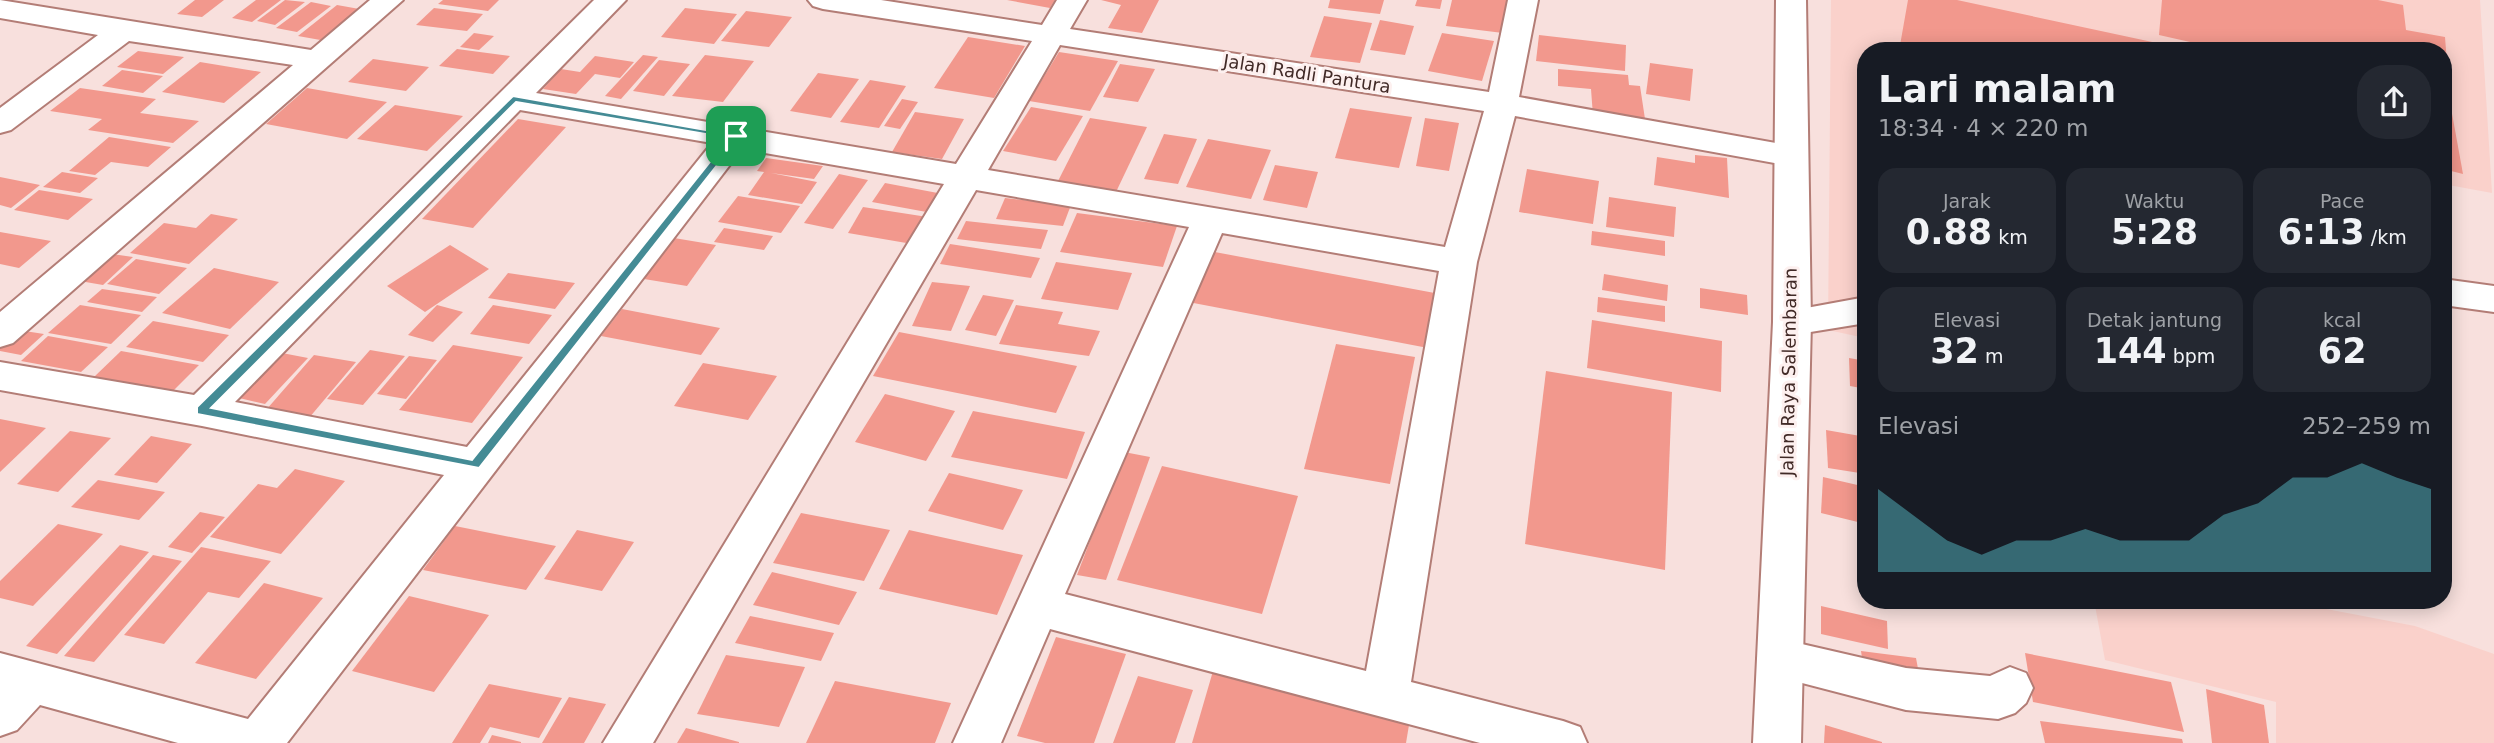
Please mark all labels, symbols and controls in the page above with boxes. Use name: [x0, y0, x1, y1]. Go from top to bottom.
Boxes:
street label: Jalan Radli Pantura: [1221, 50, 1392, 97]
button: share: [2357, 65, 2431, 139]
text: Lari malam: [1878, 67, 2116, 111]
pin: [706, 106, 766, 166]
text: 18:34 · 4 × 220 m: [1878, 115, 2088, 141]
icon: arrive: [717, 117, 755, 155]
text: Jarak: [1943, 190, 1991, 212]
text: Waktu: [2125, 190, 2184, 212]
text: Pace: [2320, 190, 2364, 212]
text: 0.88: [1906, 212, 1992, 252]
text: 5:28: [2111, 212, 2198, 252]
text: 6:13: [2278, 212, 2365, 252]
text: km: [1992, 226, 2028, 248]
text: /km: [2365, 226, 2407, 248]
street label: Jalan Raya Salembaran: [1776, 268, 1801, 477]
text: Elevasi: [1933, 309, 2000, 331]
text: Detak jantung: [2087, 309, 2222, 331]
text: kcal: [2323, 309, 2361, 331]
text: 32: [1930, 331, 1979, 371]
text: 144: [2094, 331, 2167, 371]
text: 62: [2318, 331, 2367, 371]
text: m: [1979, 345, 2003, 367]
text: bpm: [2167, 345, 2215, 367]
text: Elevasi: [1878, 413, 1959, 439]
text: 252–259 m: [2302, 413, 2431, 439]

